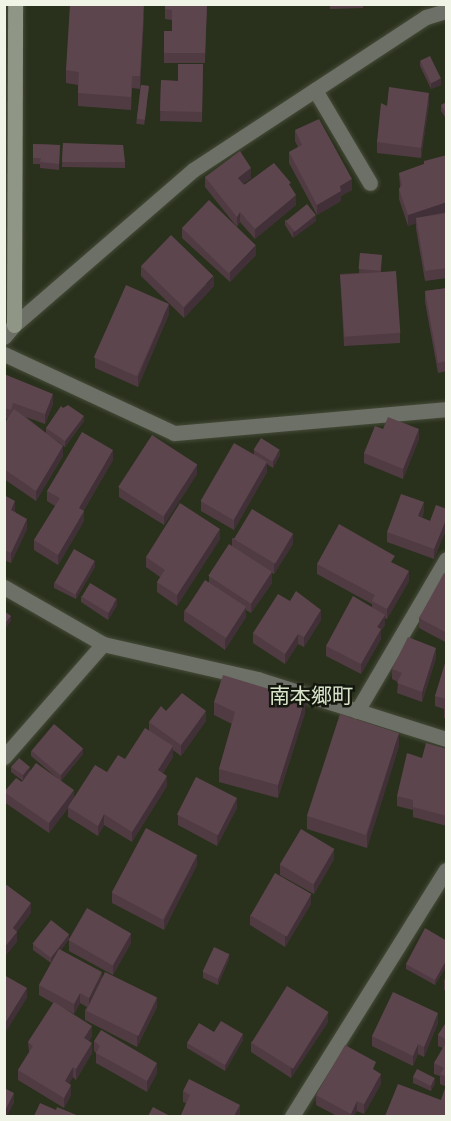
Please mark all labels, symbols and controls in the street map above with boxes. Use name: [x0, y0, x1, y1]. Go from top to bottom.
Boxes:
district label: 南本郷町: [269, 683, 353, 709]

